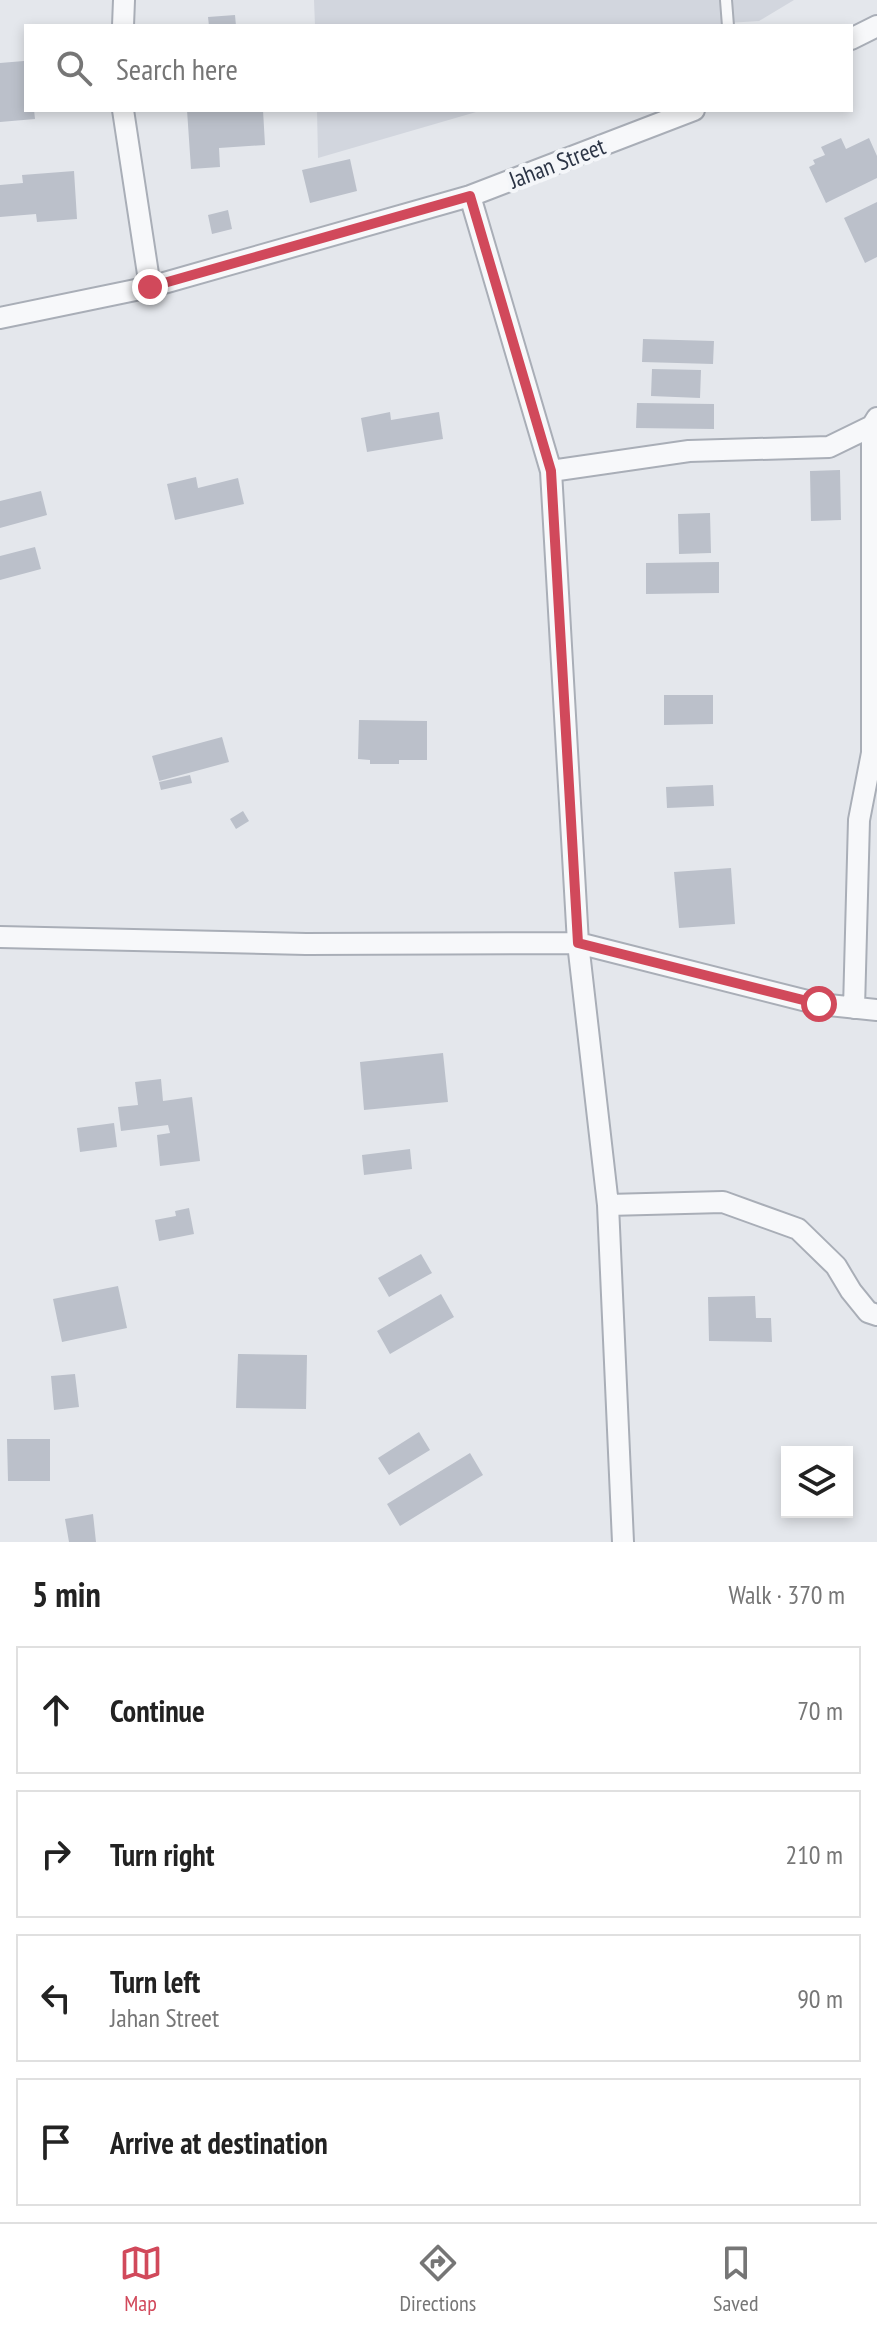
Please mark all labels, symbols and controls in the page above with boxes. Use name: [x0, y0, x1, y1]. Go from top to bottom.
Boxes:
search box: [24, 24, 853, 112]
icon: search: [52, 46, 96, 90]
text: Search here: [116, 49, 238, 88]
street label: Jahan Street: [503, 130, 610, 196]
route end: [132, 269, 168, 305]
route start: [801, 986, 837, 1022]
map controls: [781, 1446, 853, 1518]
button: layers: [781, 1446, 853, 1518]
text: 5 min: [32, 1572, 101, 1616]
text: Walk · 370 m: [728, 1578, 845, 1611]
icon: ahead: [34, 1688, 78, 1732]
text: Continue: [110, 1691, 205, 1730]
text: 70 m: [797, 1694, 843, 1727]
icon: right: [34, 1832, 78, 1876]
text: Turn right: [110, 1835, 214, 1874]
text: 210 m: [785, 1838, 843, 1871]
text: Turn left: [110, 1962, 200, 2001]
icon: left: [34, 1976, 78, 2020]
text: 90 m: [797, 1982, 843, 2015]
text: Jahan Street: [110, 2001, 219, 2034]
icon: arrive: [34, 2120, 78, 2164]
text: Arrive at destination: [110, 2123, 328, 2162]
tab: Map: [119, 2241, 163, 2317]
tab: Directions: [400, 2241, 476, 2317]
tab: Saved: [713, 2241, 758, 2317]

